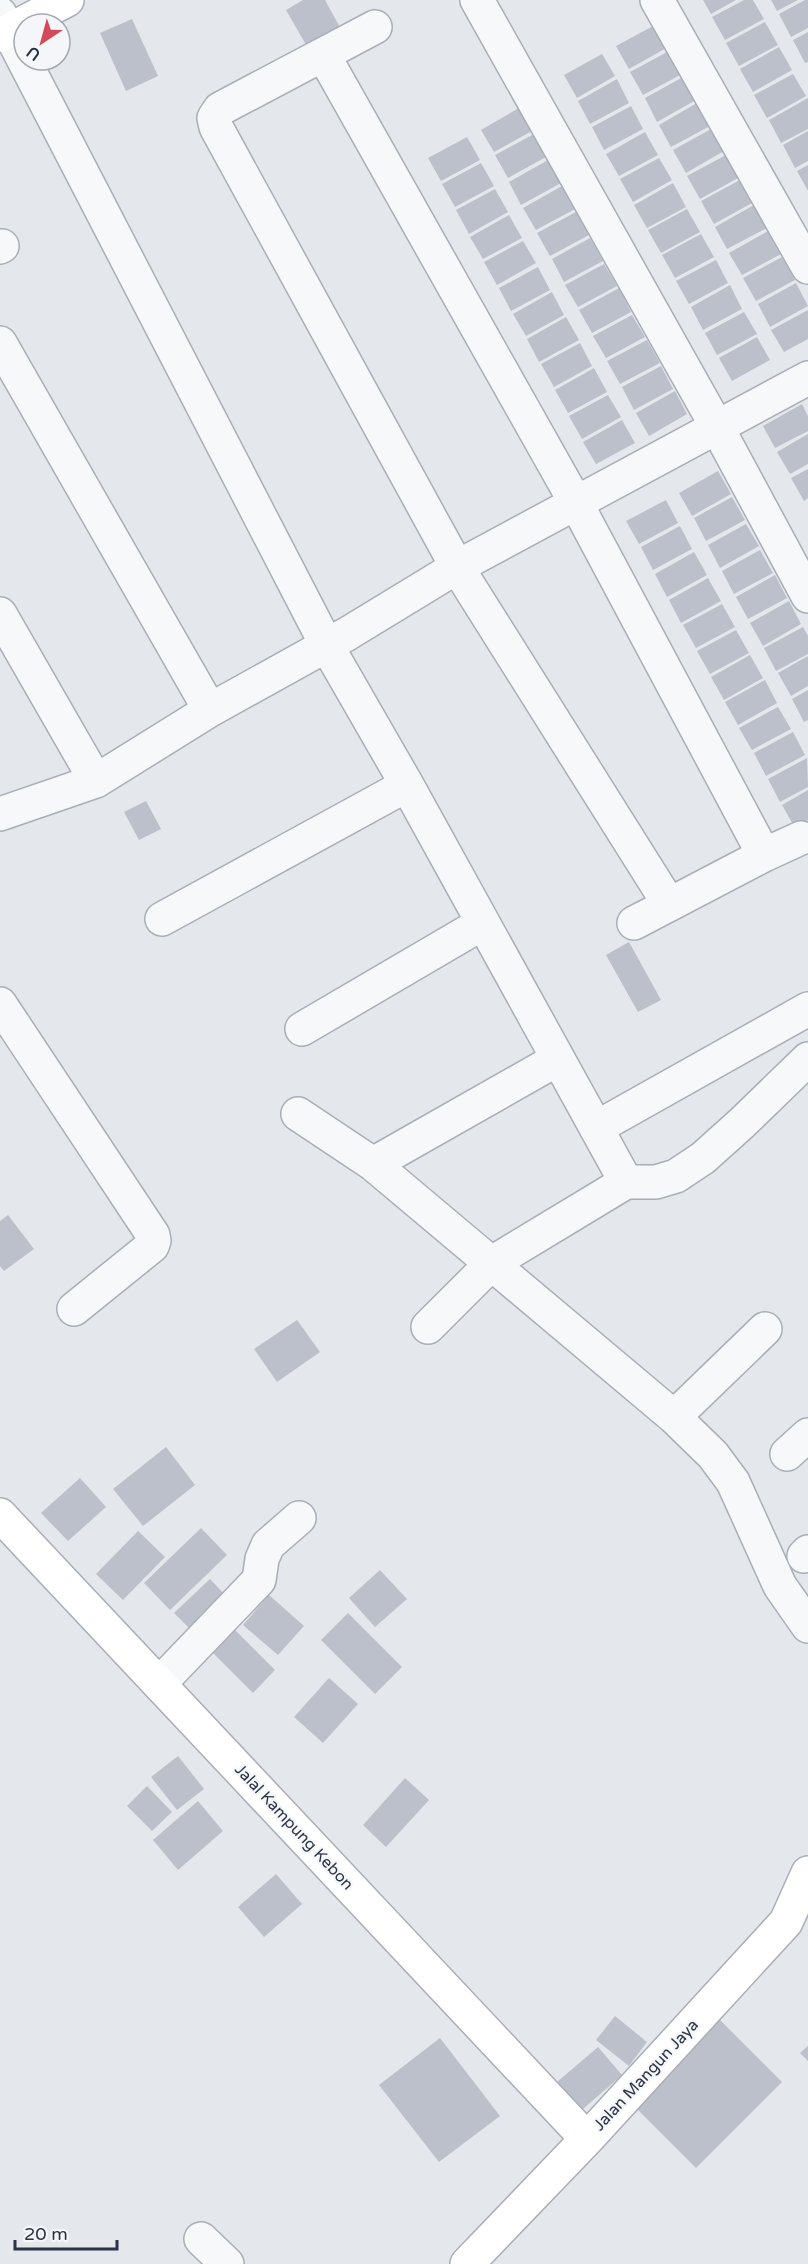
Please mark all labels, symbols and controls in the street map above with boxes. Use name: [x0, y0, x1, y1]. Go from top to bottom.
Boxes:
north arrow: [12, 12, 72, 72]
text: U: [23, 42, 45, 65]
street label: Jalal Kampung Kebon: [230, 1760, 358, 1894]
street label: Jalan Mangun Jaya: [589, 2015, 703, 2135]
scale bar: [15, 2213, 117, 2251]
text: 20 m: [24, 2223, 68, 2245]

